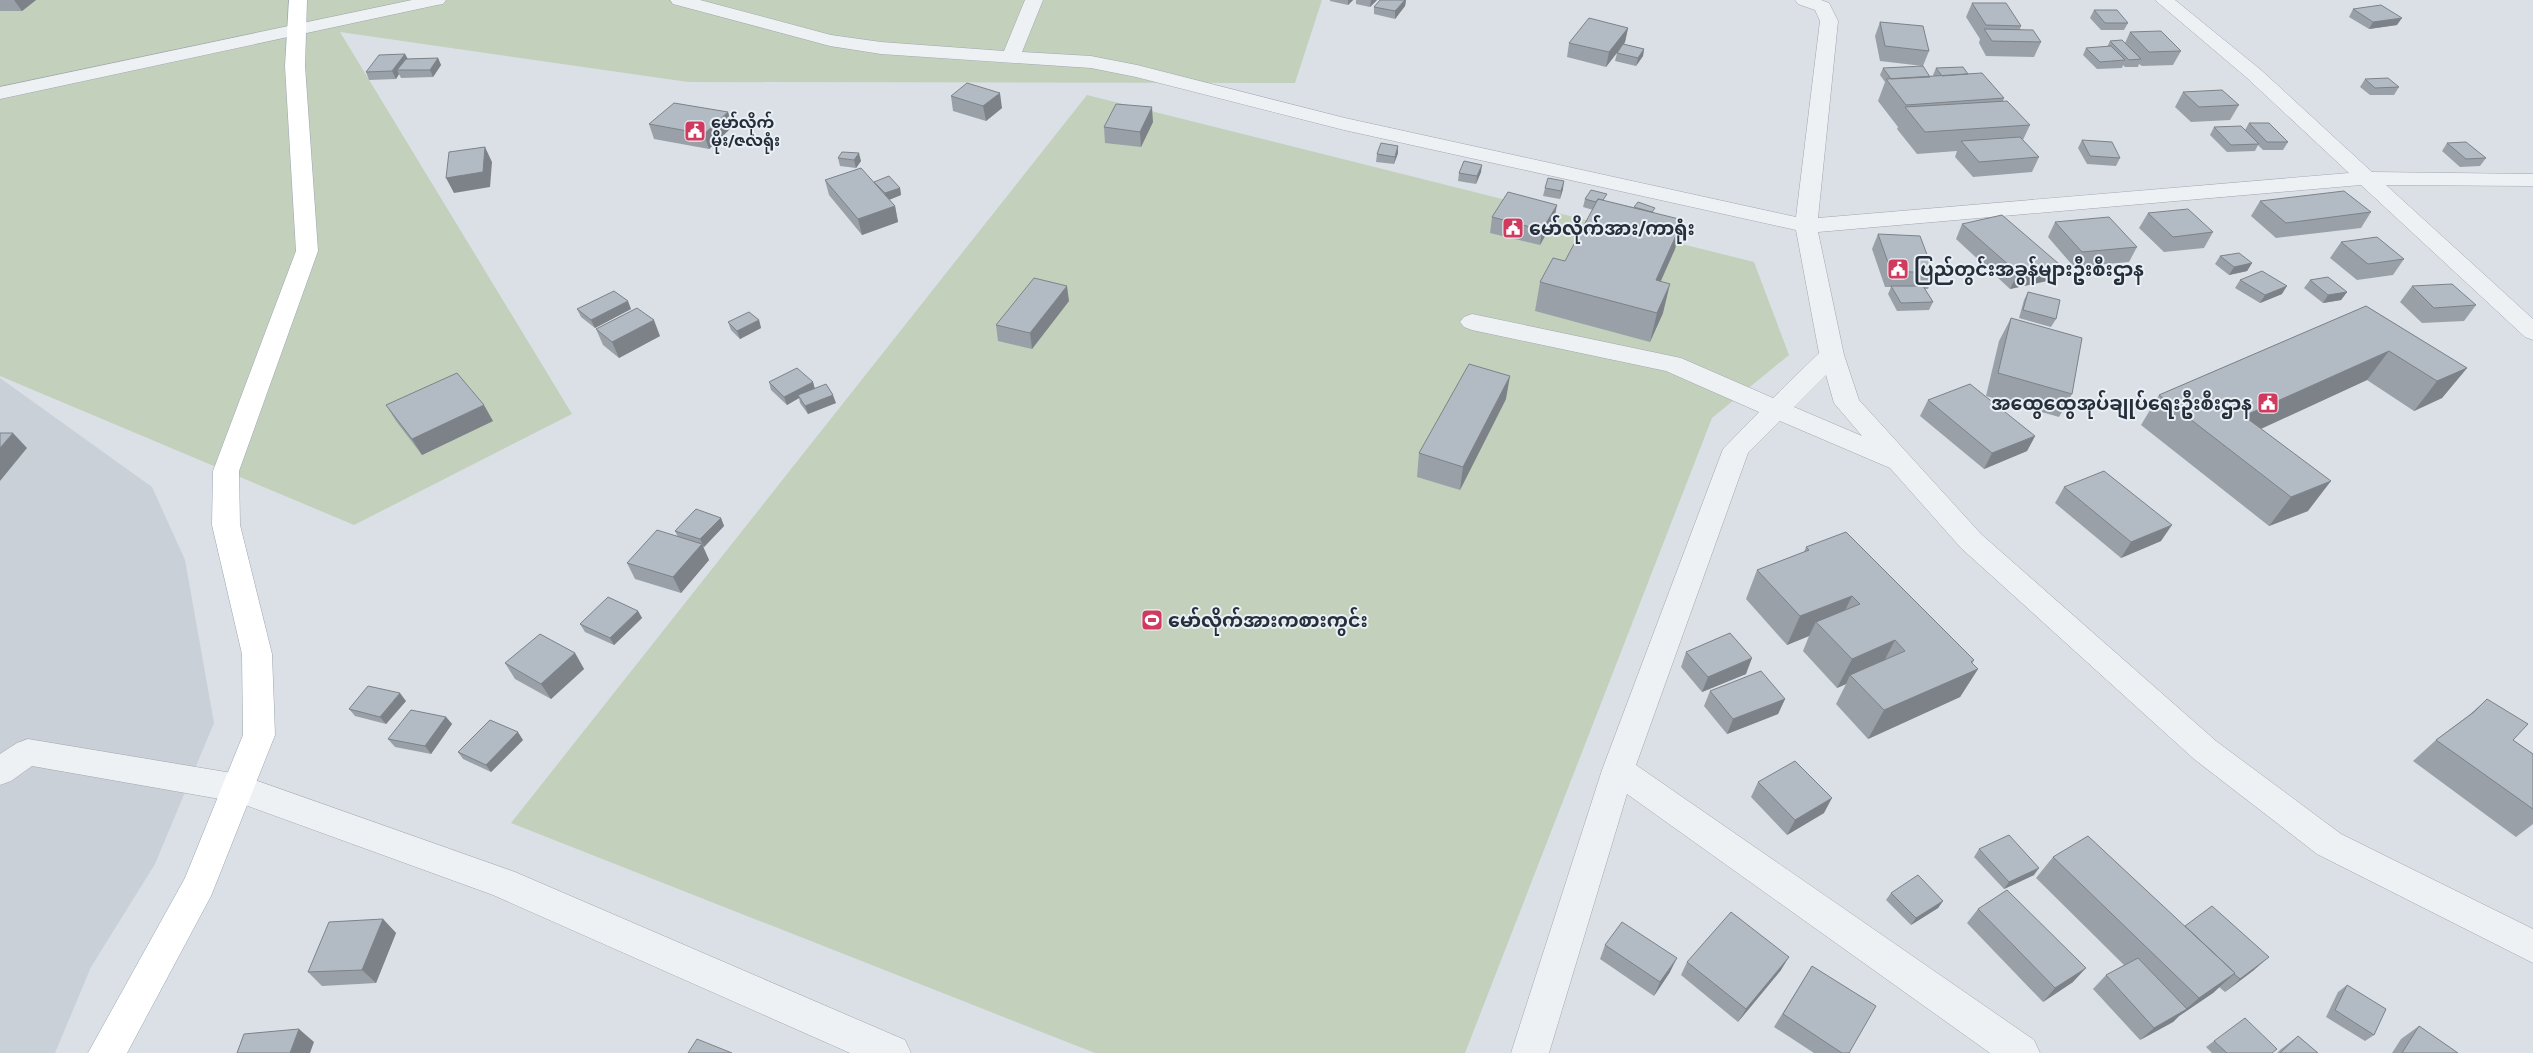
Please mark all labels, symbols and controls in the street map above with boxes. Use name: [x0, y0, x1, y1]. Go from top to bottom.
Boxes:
place label: မော်လိုက် မိုး/ဇလရုံး: [711, 111, 780, 154]
public building icon: မော်လိုက် မိုး/ဇလရုံး: [683, 119, 707, 143]
place label: မော်လိုက်အား/ကာရုံး: [1529, 215, 1695, 244]
public building icon: မော်လိုက်အား/ကာရုံး: [1501, 216, 1525, 240]
place label: ပြည်တွင်းအခွန်များဦးစီးဌာန: [1914, 256, 2144, 286]
public building icon: ပြည်တွင်းအခွန်များဦးစီးဌာန: [1886, 257, 1910, 281]
place label: အထွေထွေအုပ်ချုပ်ရေးဦးစီးဌာန: [1991, 390, 2252, 420]
public building icon: အထွေထွေအုပ်ချုပ်ရေးဦးစီးဌာန: [2256, 391, 2280, 415]
place label: မော်လိုက်အားကစားကွင်း: [1168, 607, 1368, 636]
sports icon: မော်လိုက်အားကစားကွင်း: [1140, 608, 1164, 632]

